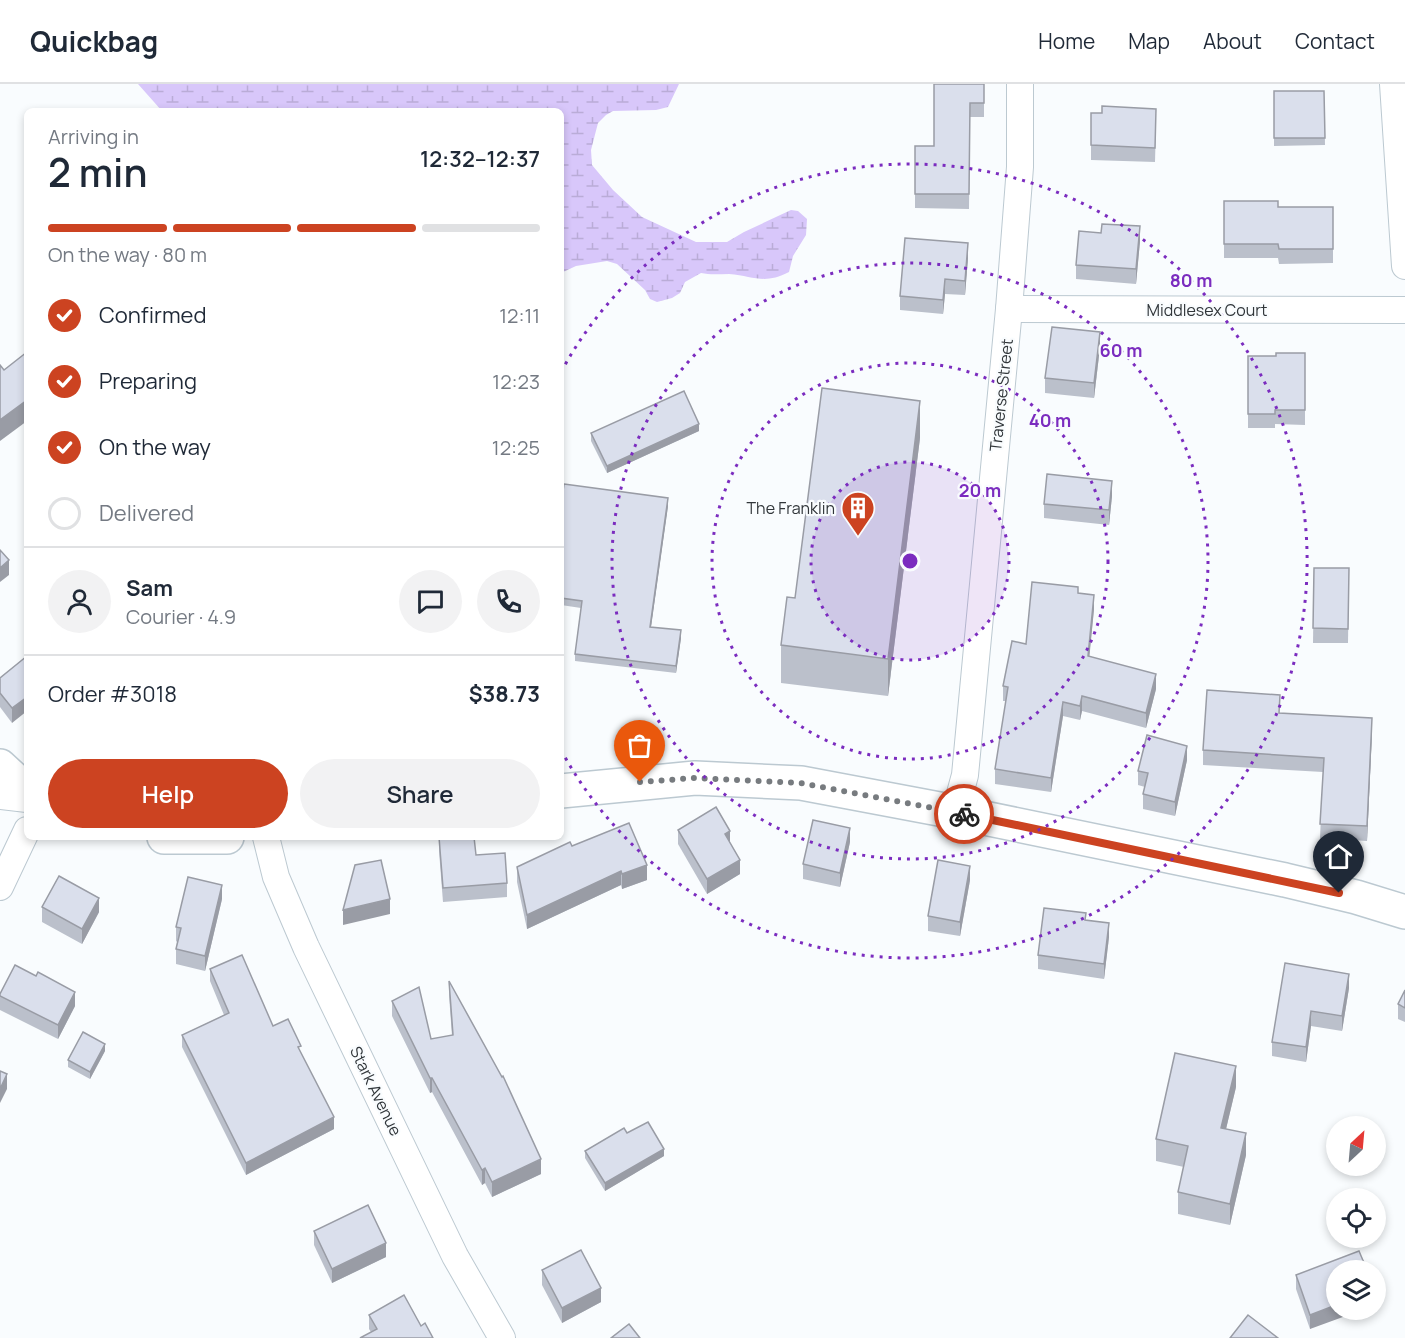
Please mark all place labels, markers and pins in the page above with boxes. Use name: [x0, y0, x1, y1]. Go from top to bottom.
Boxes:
building icon: The Franklin: [840, 490, 876, 537]
place label: The Franklin: [747, 497, 835, 519]
centre of rings: [900, 551, 920, 571]
pin: [614, 720, 665, 782]
pin: [1313, 831, 1364, 893]

